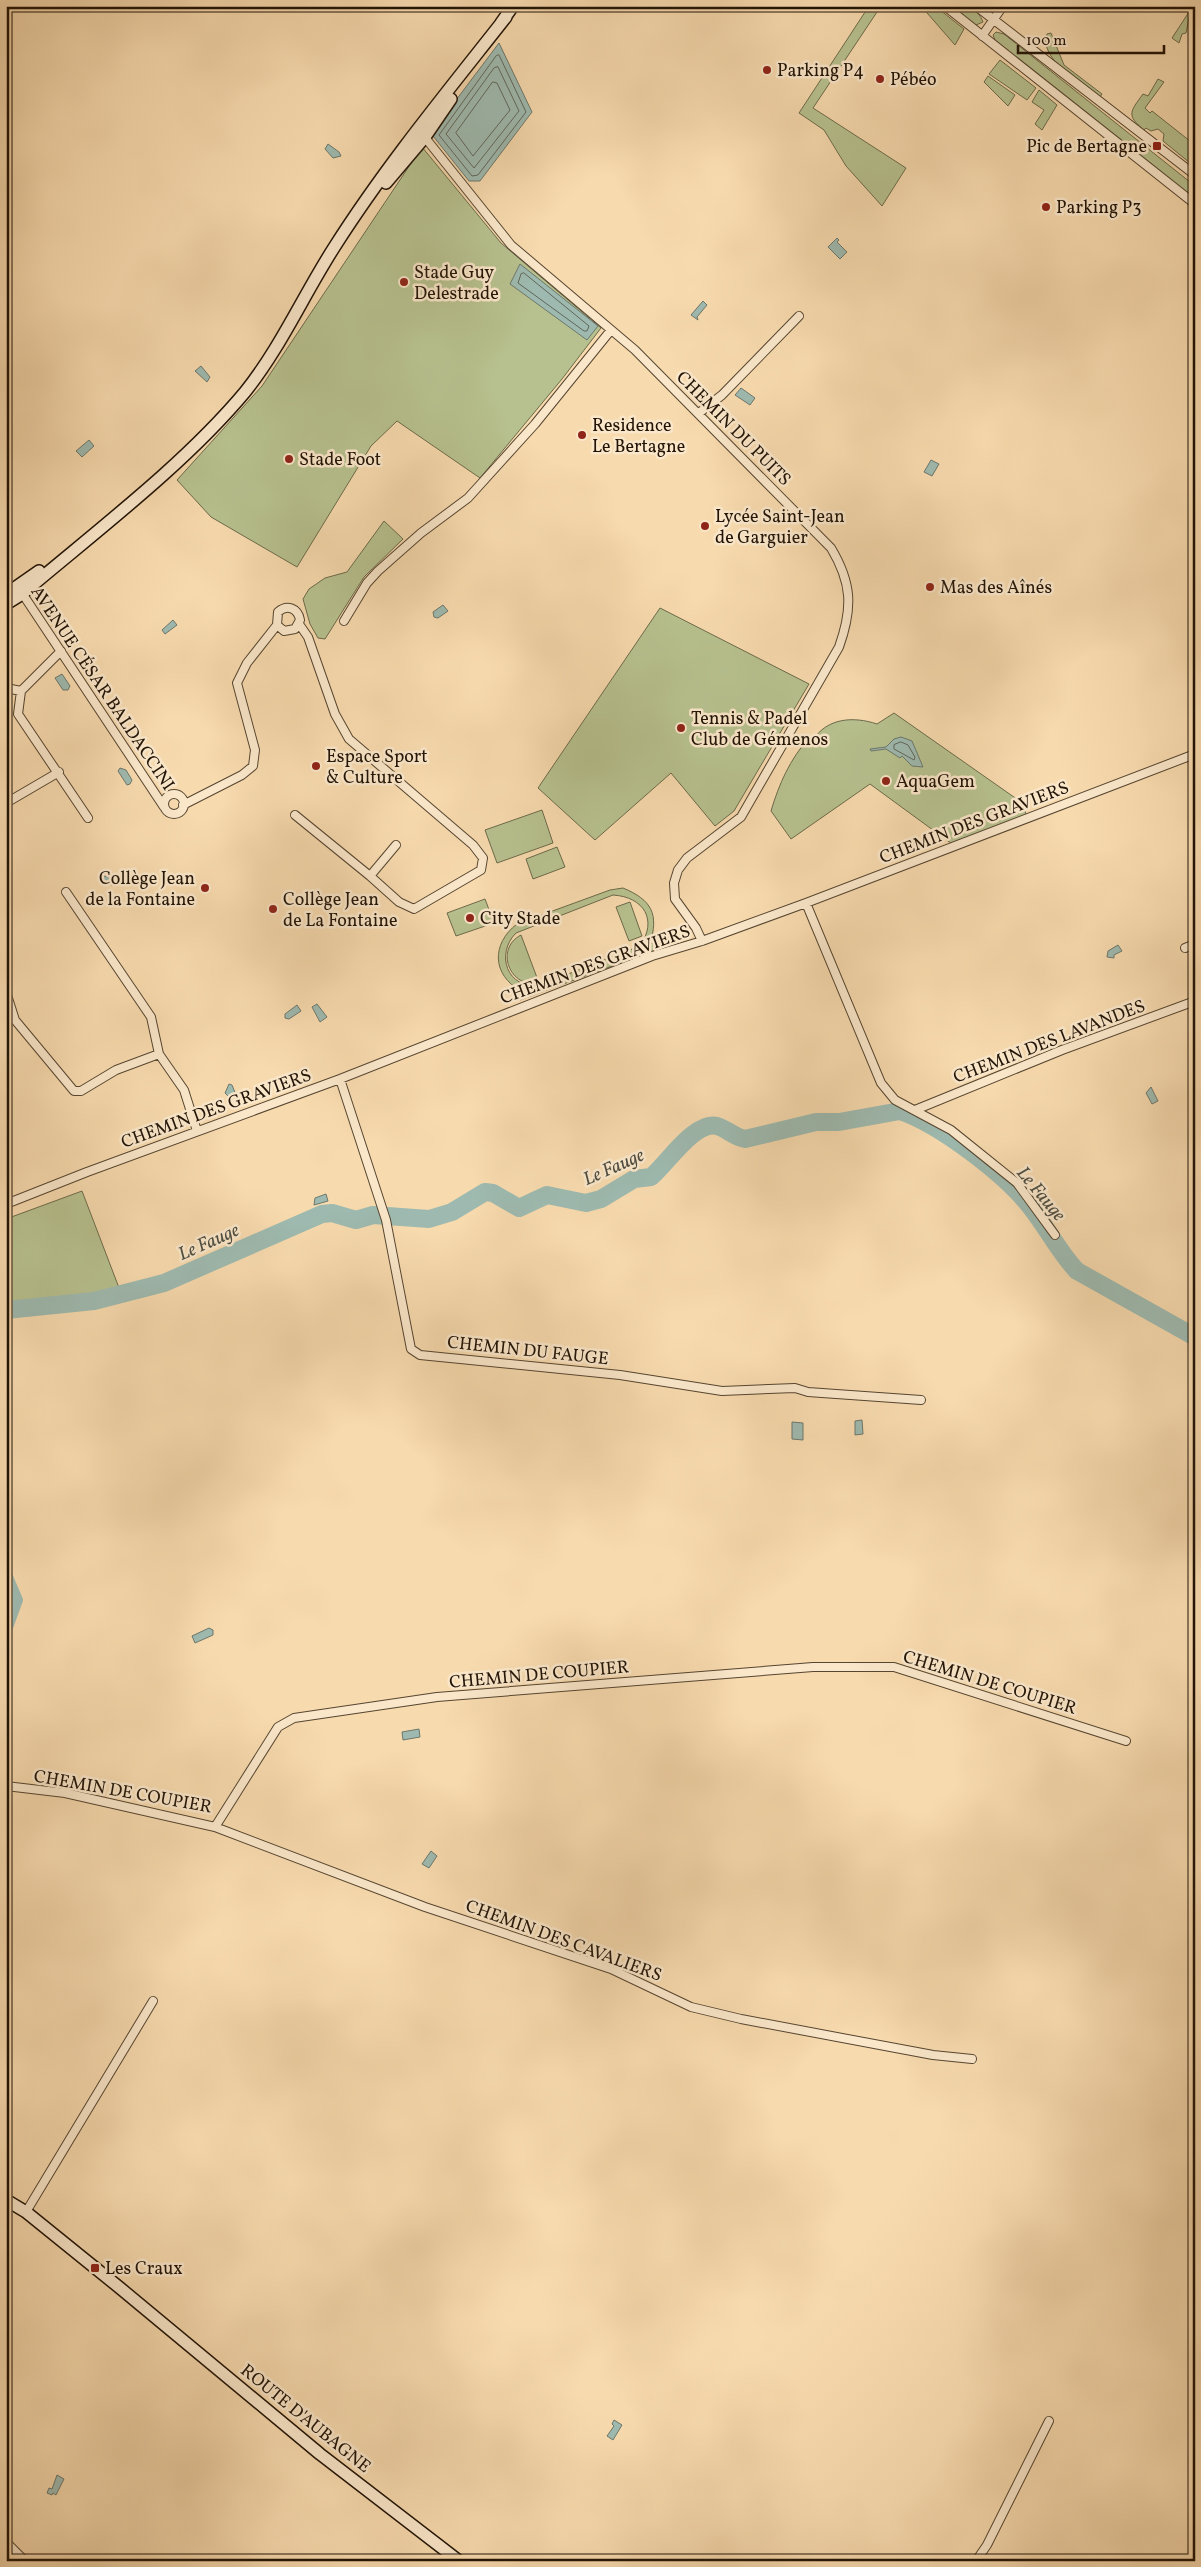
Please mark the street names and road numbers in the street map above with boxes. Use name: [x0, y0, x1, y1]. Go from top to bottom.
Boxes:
street label: CHEMIN DU PUITS: [670, 366, 796, 492]
street label: AVENUE CÉSAR BALDACCINI: [24, 582, 180, 796]
street label: CHEMIN DES GRAVIERS: [876, 776, 1073, 871]
street label: CHEMIN DES GRAVIERS: [497, 919, 694, 1012]
street label: CHEMIN DES LAVANDES: [950, 994, 1149, 1091]
street label: CHEMIN DES GRAVIERS: [118, 1063, 315, 1156]
street label: CHEMIN DU FAUGE: [446, 1331, 610, 1372]
street label: CHEMIN DE COUPIER: [900, 1645, 1079, 1722]
street label: CHEMIN DE COUPIER: [448, 1655, 630, 1696]
street label: CHEMIN DE COUPIER: [32, 1765, 214, 1820]
street label: CHEMIN DES CAVALIERS: [462, 1894, 665, 1989]
street label: ROUTE D'AUBAGNE: [235, 2359, 376, 2480]

